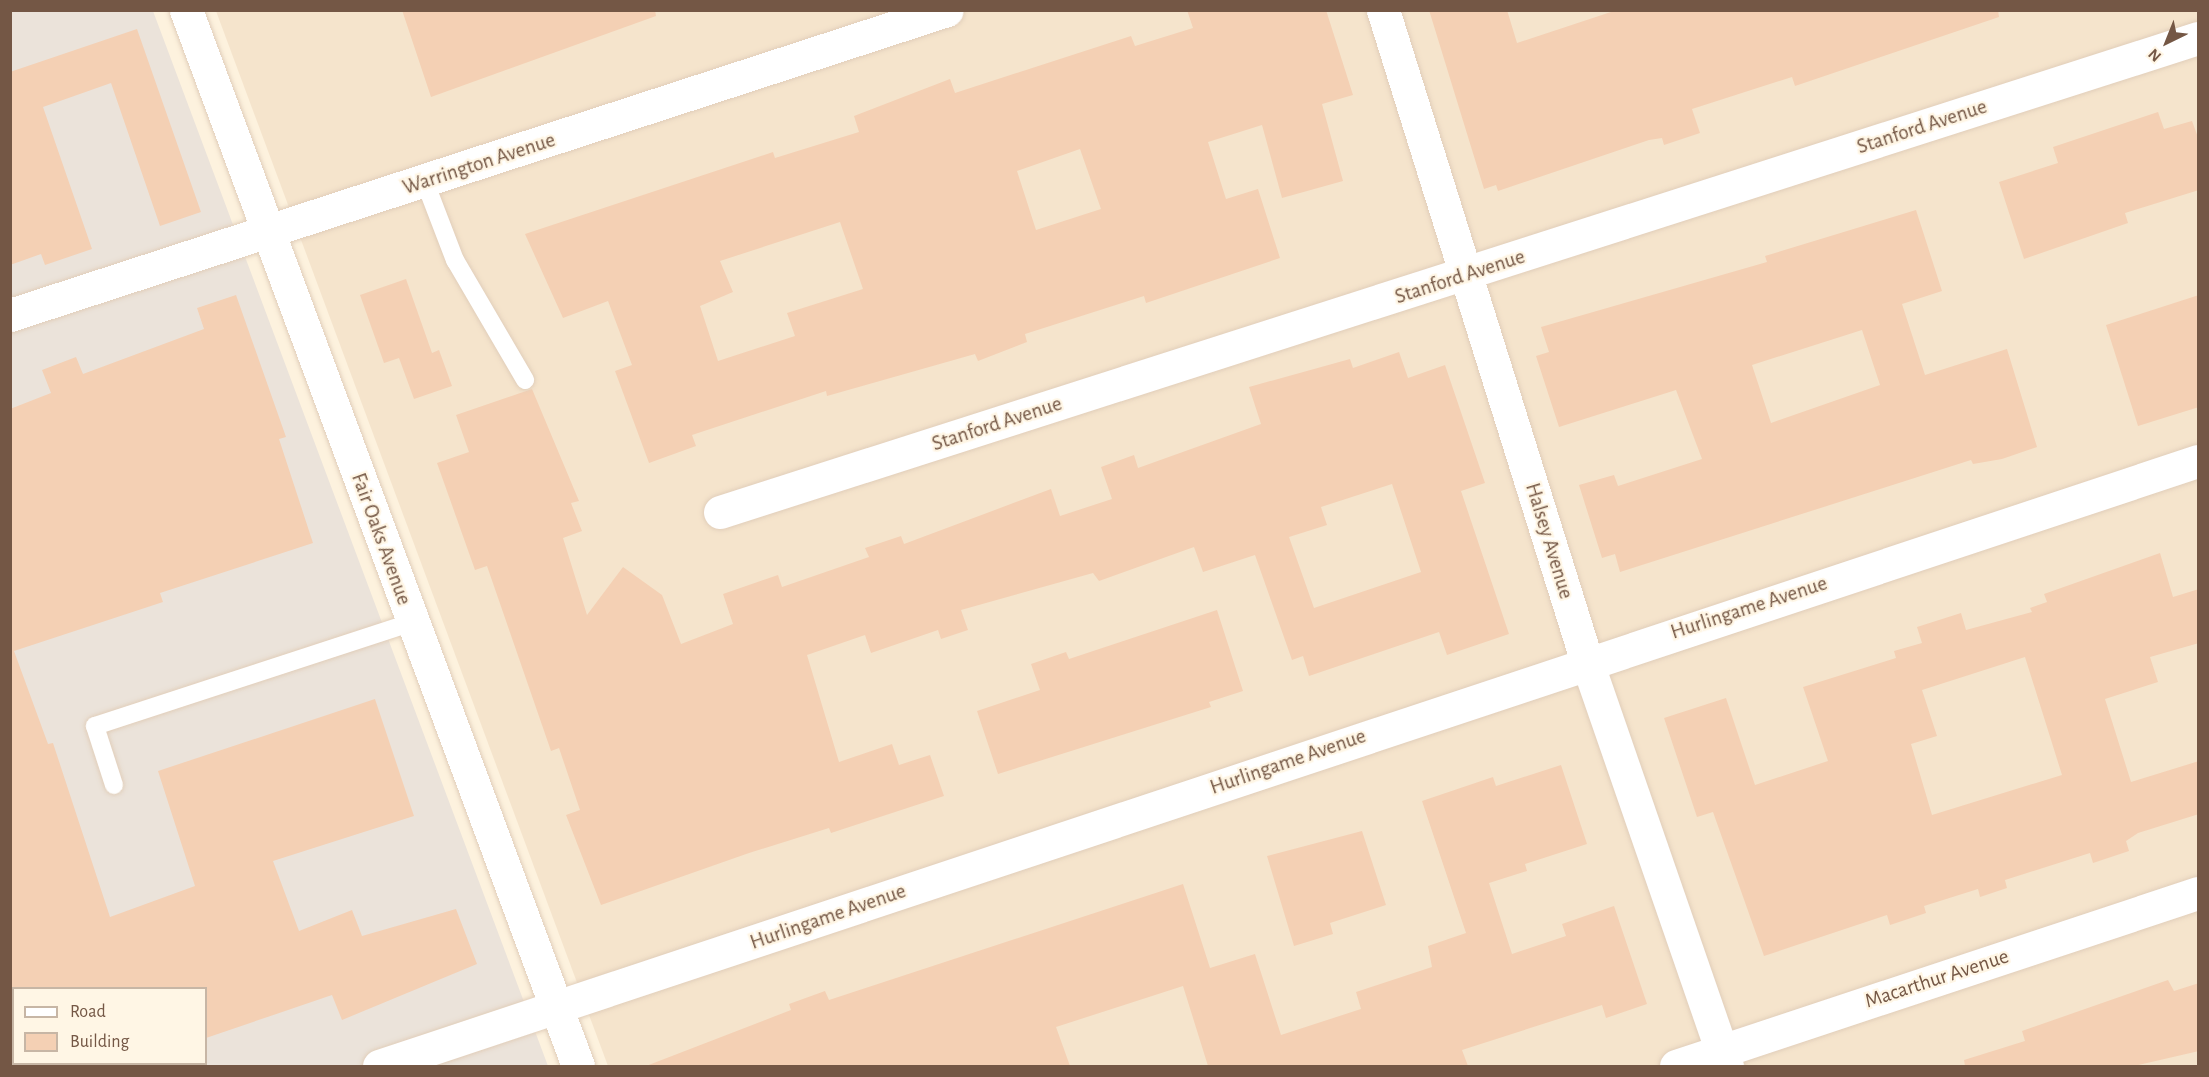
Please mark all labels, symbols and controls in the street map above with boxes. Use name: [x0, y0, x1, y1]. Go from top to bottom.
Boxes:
north arrow: [2137, 12, 2197, 72]
text: N: [2145, 46, 2164, 65]
street label: Stanford Avenue: [1854, 94, 1990, 160]
street label: Warrington Avenue: [400, 127, 558, 201]
street label: Stanford Avenue: [1392, 244, 1528, 310]
street label: Stanford Avenue: [929, 391, 1065, 457]
street label: Fair Oaks Avenue: [345, 470, 417, 608]
street label: Halsey Avenue: [1519, 480, 1579, 602]
street label: Hurlingame Avenue: [1668, 571, 1830, 645]
street label: Hurlingame Avenue: [1207, 724, 1369, 800]
street label: Hurlingame Avenue: [747, 879, 909, 955]
street label: Macarthur Avenue: [1862, 944, 2012, 1014]
legend: [12, 987, 207, 1065]
text: Road: [70, 1003, 106, 1021]
text: Building: [70, 1033, 129, 1051]

